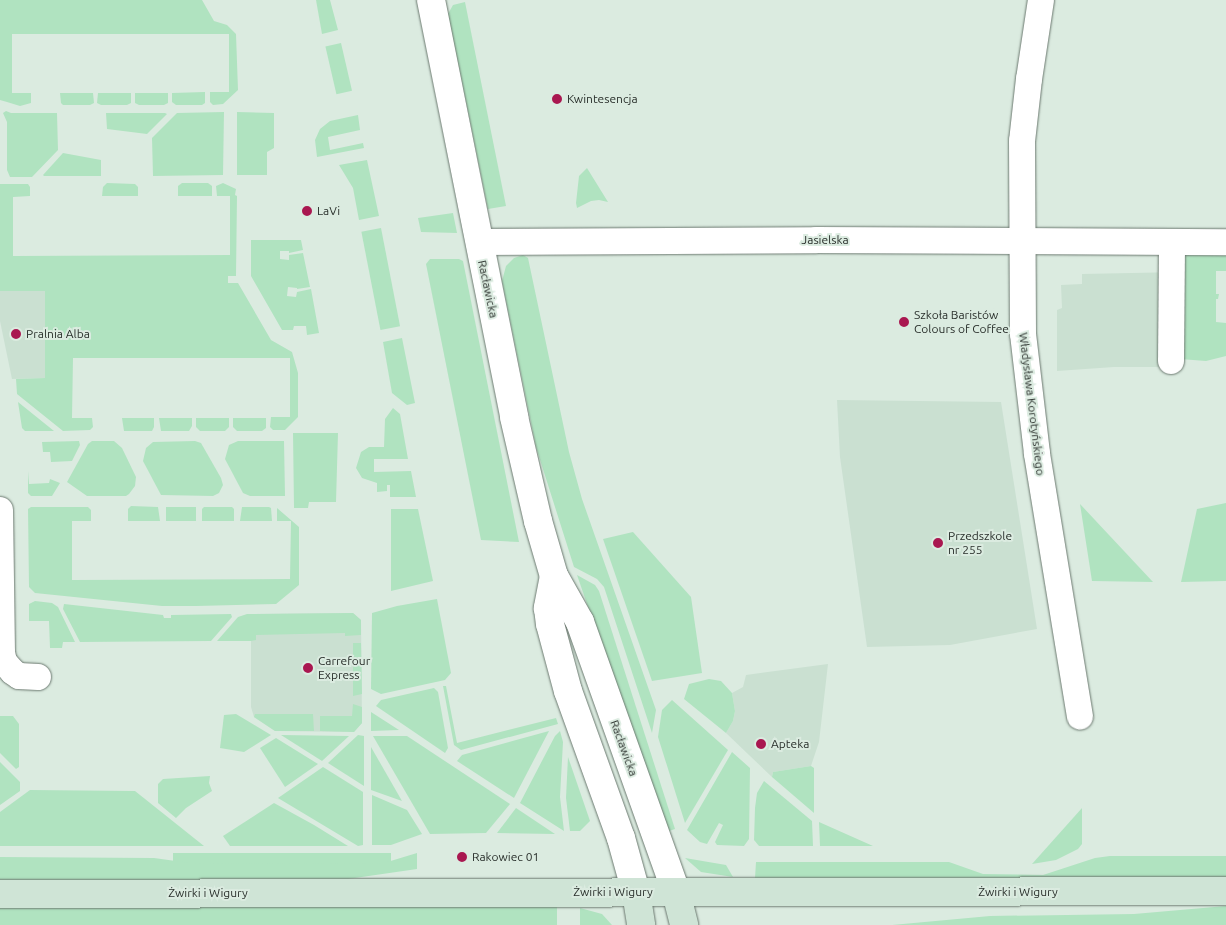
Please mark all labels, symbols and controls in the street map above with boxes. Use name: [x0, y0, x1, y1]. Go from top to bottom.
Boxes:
place label: Kwintesencja: [567, 92, 638, 106]
marker: Kwintesencja: [551, 93, 563, 105]
place label: LaVi: [317, 204, 340, 218]
marker: LaVi: [301, 205, 313, 217]
street label: Jasielska: [801, 233, 849, 247]
street label: Racławicka: [475, 259, 501, 319]
place label: Szkoła Baristów Colours of Coffee: [914, 308, 1009, 336]
marker: Szkoła Baristów Colours of Coffee: [898, 316, 910, 328]
place label: Pralnia Alba: [26, 327, 90, 341]
marker: Pralnia Alba: [10, 328, 22, 340]
street label: Władysława Korotyńskiego: [1016, 332, 1048, 476]
place label: Przedszkole nr 255: [948, 529, 1012, 557]
marker: Przedszkole nr 255: [932, 537, 944, 549]
place label: Carrefour Express: [318, 654, 370, 682]
marker: Carrefour Express: [302, 662, 314, 674]
street label: Racławicka: [607, 718, 641, 778]
place label: Apteka: [771, 737, 809, 751]
marker: Apteka: [755, 738, 767, 750]
place label: Rakowiec 01: [472, 850, 539, 864]
marker: Rakowiec 01: [456, 851, 468, 863]
street label: Żwirki i Wigury: [573, 885, 653, 899]
street label: Żwirki i Wigury: [978, 885, 1058, 899]
street label: Żwirki i Wigury: [168, 886, 248, 900]

